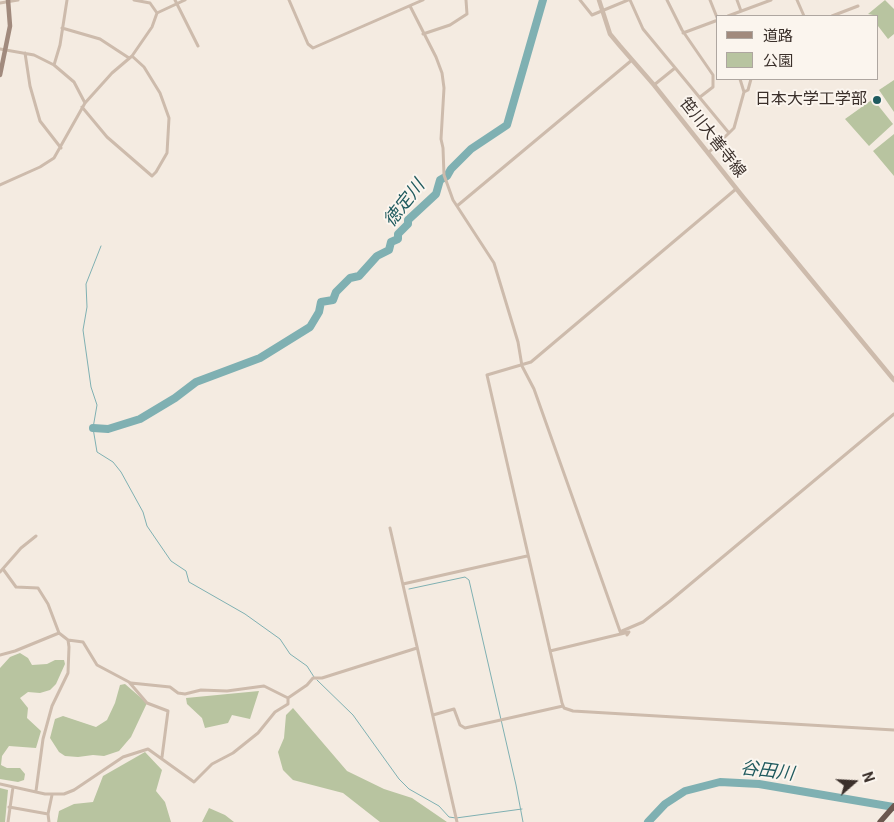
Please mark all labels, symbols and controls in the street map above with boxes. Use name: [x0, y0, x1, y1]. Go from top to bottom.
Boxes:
legend: [716, 15, 879, 80]
text: 道路: [763, 27, 793, 45]
text: 公園: [763, 52, 793, 70]
place label: 日本大学工学部: [755, 90, 867, 110]
street label: 笹川大善寺線: [675, 94, 749, 182]
marker: 日本大学工学部: [871, 94, 883, 106]
water label: 徳定川: [380, 176, 430, 232]
north arrow: [829, 757, 879, 807]
water label: 谷田川: [739, 758, 795, 786]
text: N: [859, 770, 877, 784]

